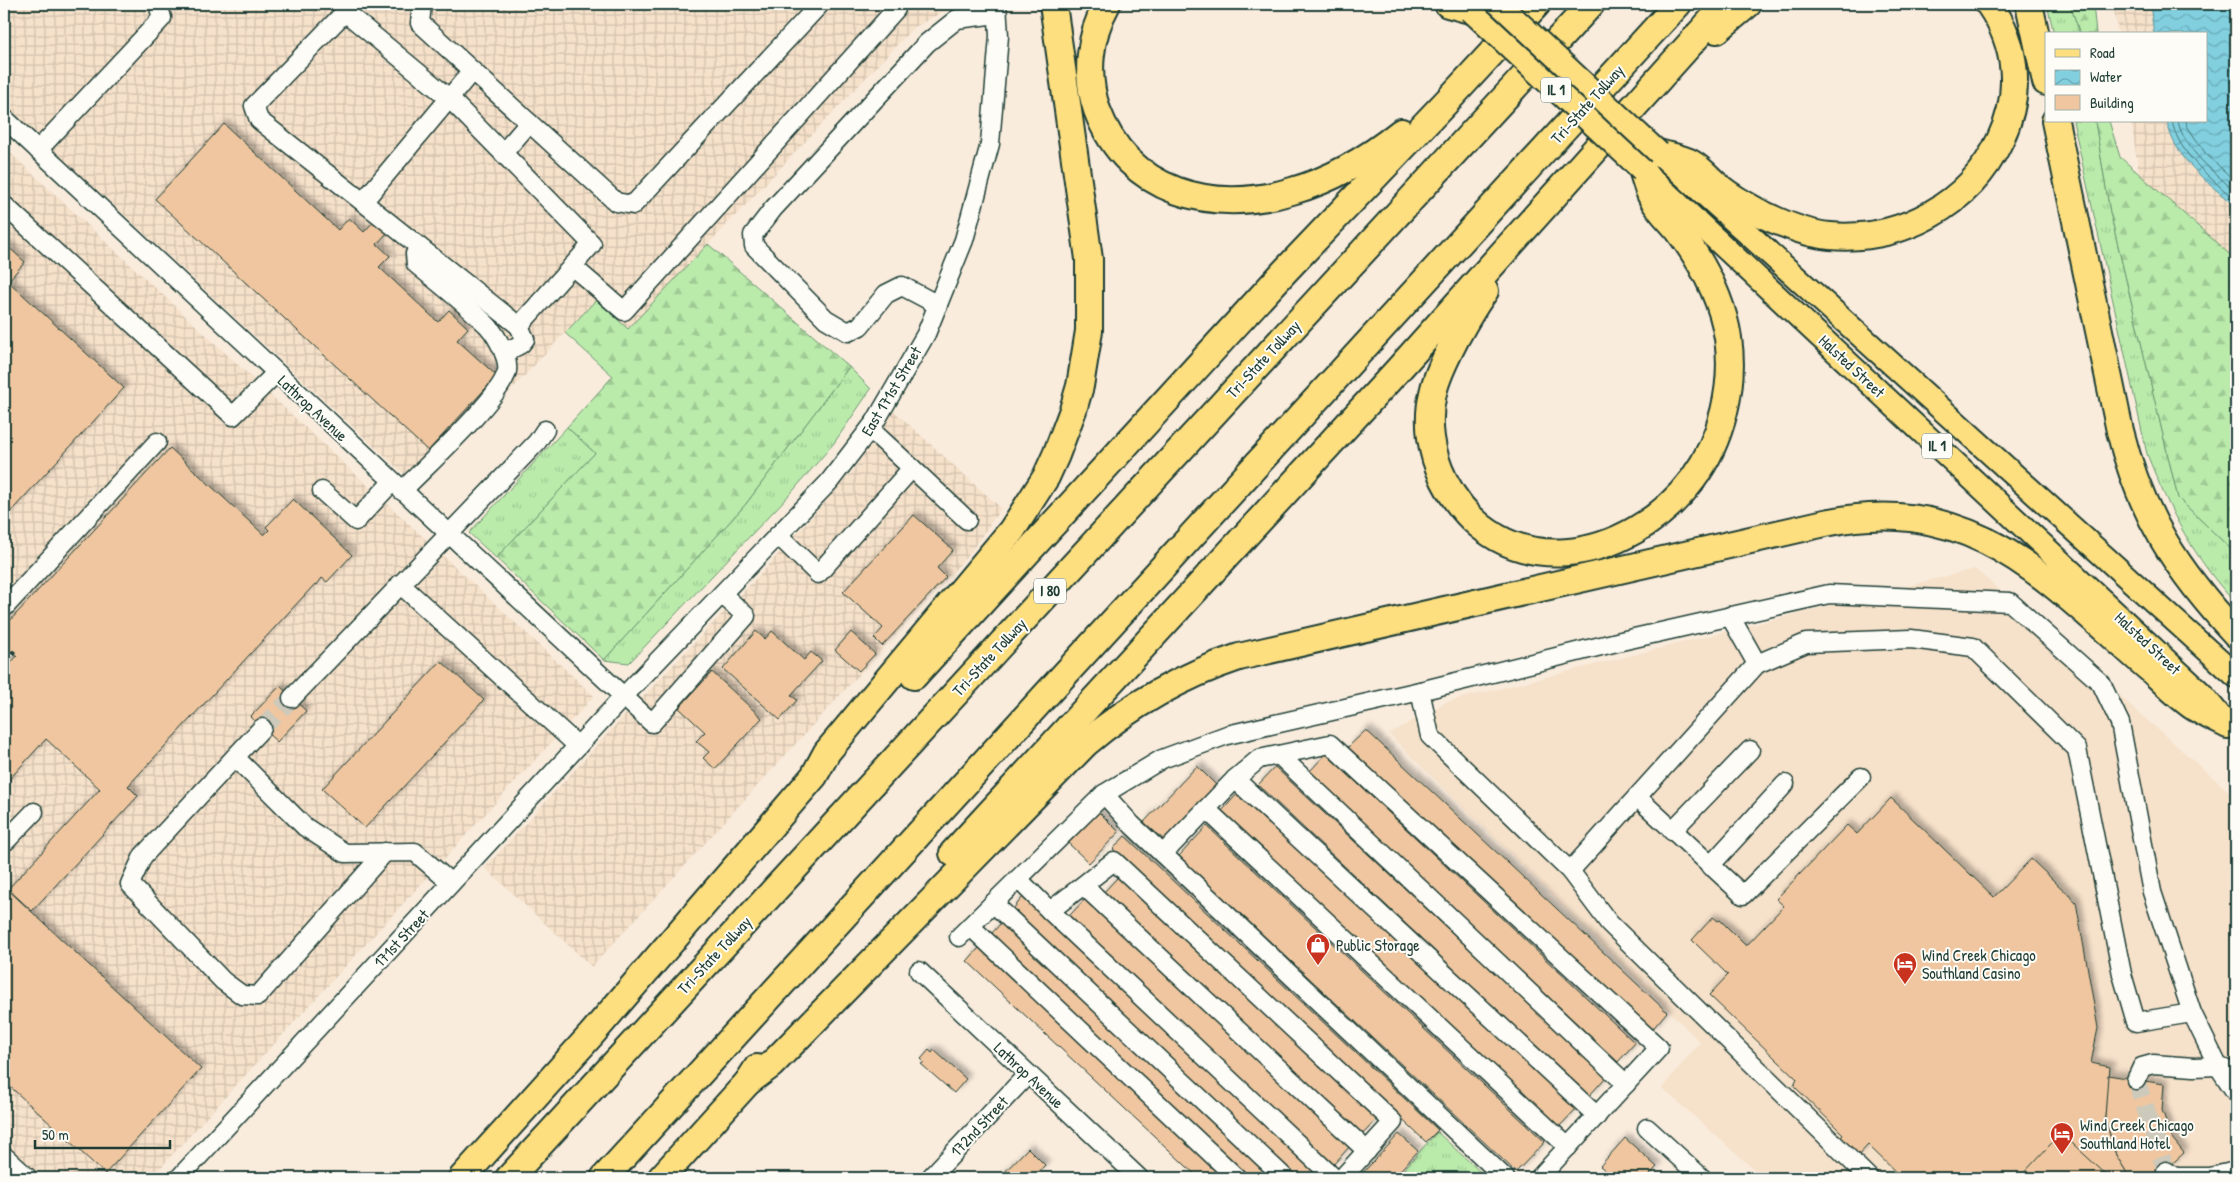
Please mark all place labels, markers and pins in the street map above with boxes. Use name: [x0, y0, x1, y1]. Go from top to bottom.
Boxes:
shop icon: Public Storage: [1305, 932, 1331, 966]
place label: Public Storage: [1336, 934, 1420, 956]
place label: Wind Creek Chicago Southland Casino: [1922, 944, 2036, 984]
hotel icon: Wind Creek Chicago Southland Casino: [1892, 951, 1918, 985]
place label: Wind Creek Chicago Southland Hotel: [2080, 1114, 2194, 1154]
hotel icon: Wind Creek Chicago Southland Hotel: [2049, 1121, 2075, 1155]

